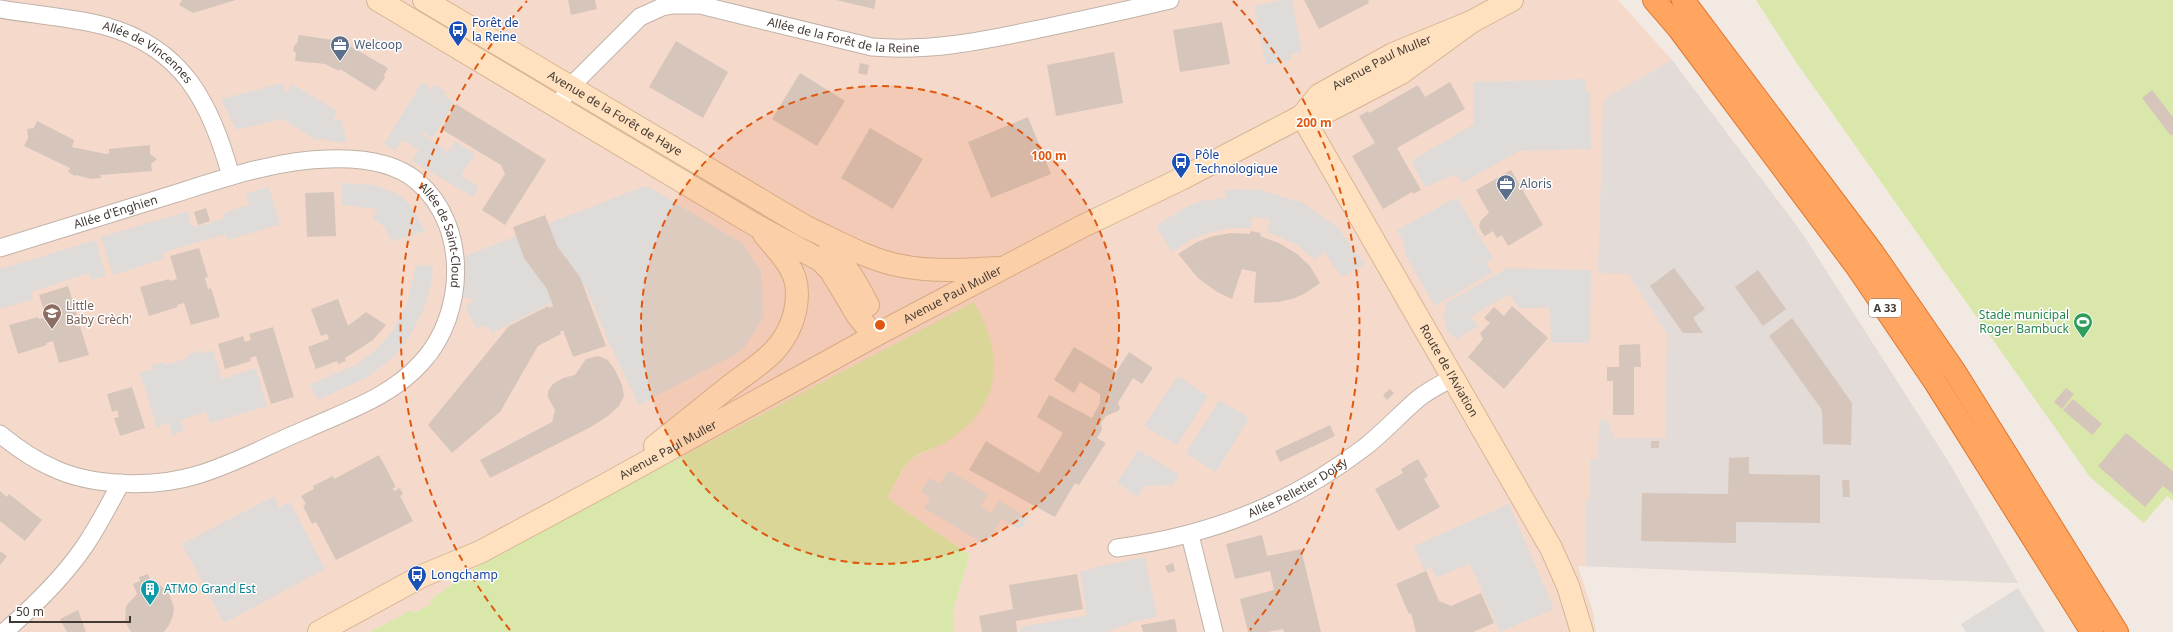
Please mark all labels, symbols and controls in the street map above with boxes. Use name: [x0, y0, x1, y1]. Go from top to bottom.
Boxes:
street label: Allée de la Forêt de la Reine: [766, 13, 920, 56]
place label: Forêt de la Reine: [472, 14, 519, 45]
street label: Allée de Vincennes: [101, 17, 197, 87]
bus stop icon: Forêt de la Reine: [447, 19, 469, 47]
street label: Avenue Paul Muller: [1329, 30, 1434, 94]
office icon: Welcoop: [329, 34, 351, 62]
place label: Welcoop: [354, 36, 402, 53]
street label: Avenue de la Forêt de Haye: [545, 66, 686, 160]
text: 200 m: [1296, 114, 1332, 131]
place label: Pôle Technologique: [1195, 146, 1278, 177]
text: 100 m: [1031, 147, 1067, 164]
bus stop icon: Pôle Technologique: [1170, 151, 1192, 179]
office icon: Aloris: [1495, 173, 1517, 201]
place label: Aloris: [1520, 175, 1552, 192]
street label: Allée de Saint-Cloud: [415, 178, 465, 289]
street label: Allée d'Enghien: [71, 191, 159, 233]
street label: Avenue Paul Muller: [900, 261, 1005, 327]
place label: Little Baby Crèch': [66, 297, 132, 328]
road number: A 33: [1869, 299, 1901, 317]
school or university icon: Little Baby Crèch': [41, 302, 63, 330]
place label: Stade municipal Roger Bambuck: [1979, 306, 2070, 337]
sports icon: Stade municipal Roger Bambuck: [2072, 311, 2094, 339]
centre of rings: [873, 318, 887, 332]
street label: Route de l'Aviation: [1416, 321, 1483, 420]
street label: Avenue Paul Muller: [616, 416, 720, 483]
street label: Allée Pelletier Doisy: [1245, 453, 1351, 521]
bus stop icon: Longchamp: [406, 564, 428, 592]
place label: Longchamp: [431, 566, 498, 583]
building icon: ATMO Grand Est: [139, 578, 161, 606]
place label: ATMO Grand Est: [164, 580, 256, 597]
scale bar: [10, 598, 130, 624]
text: 50 m: [16, 603, 44, 620]

